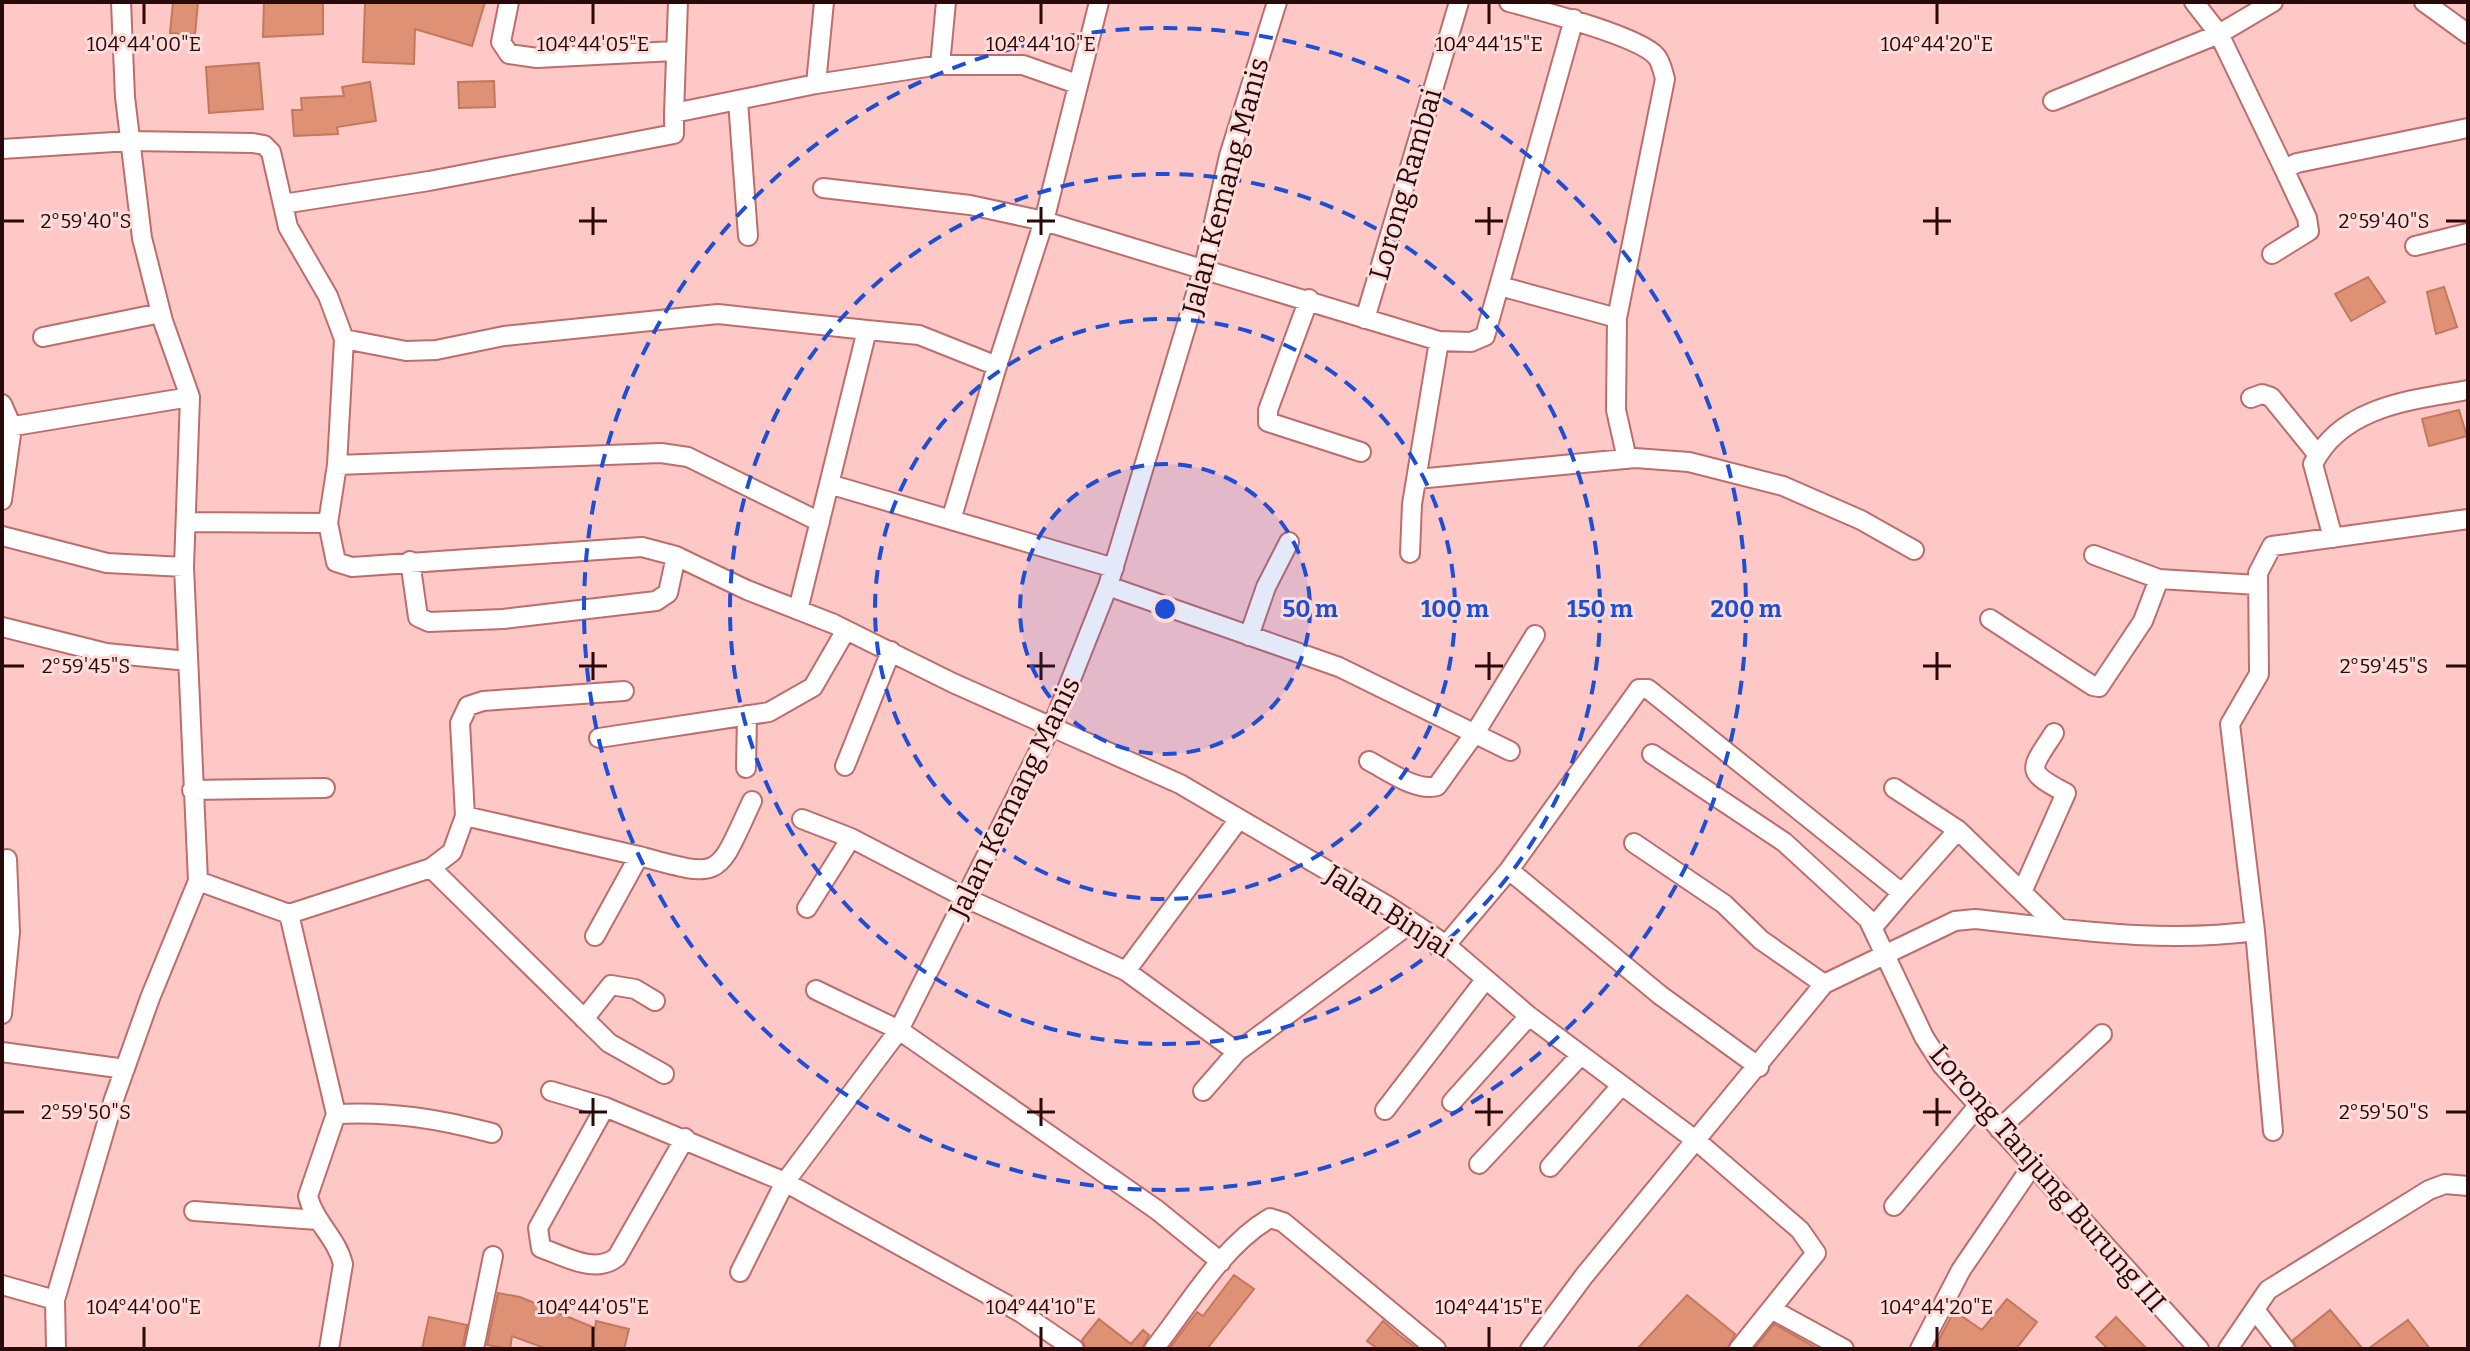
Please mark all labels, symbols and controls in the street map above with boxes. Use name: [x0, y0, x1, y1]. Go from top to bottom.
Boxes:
text: 104°44'00"E: [87, 32, 201, 56]
text: 104°44'05"E: [537, 32, 649, 56]
text: 104°44'10"E: [986, 32, 1096, 56]
text: 104°44'15"E: [1435, 32, 1543, 56]
text: 104°44'20"E: [1881, 32, 1993, 56]
street label: Jalan Kemang Manis: [1175, 54, 1276, 319]
street label: Lorong Rambai: [1362, 84, 1449, 284]
text: 2°59'40"S: [41, 209, 131, 233]
text: 2°59'40"S: [2339, 209, 2429, 233]
centre of rings: [1151, 595, 1179, 623]
text: 50 m: [1282, 595, 1338, 623]
text: 100 m: [1421, 595, 1489, 623]
text: 150 m: [1567, 595, 1633, 623]
text: 200 m: [1710, 595, 1782, 623]
text: 2°59'45"S: [42, 654, 130, 678]
text: 2°59'45"S: [2340, 654, 2428, 678]
street label: Jalan Kemang Manis: [941, 671, 1087, 924]
street label: Jalan Binjai: [1318, 858, 1459, 965]
street label: Lorong Tanjung Burung III: [1923, 1038, 2173, 1319]
text: 2°59'50"S: [41, 1100, 131, 1124]
text: 2°59'50"S: [2339, 1100, 2429, 1124]
text: 104°44'00"E: [87, 1295, 201, 1319]
text: 104°44'05"E: [537, 1295, 649, 1319]
text: 104°44'10"E: [986, 1295, 1096, 1319]
text: 104°44'15"E: [1435, 1295, 1543, 1319]
text: 104°44'20"E: [1881, 1295, 1993, 1319]

